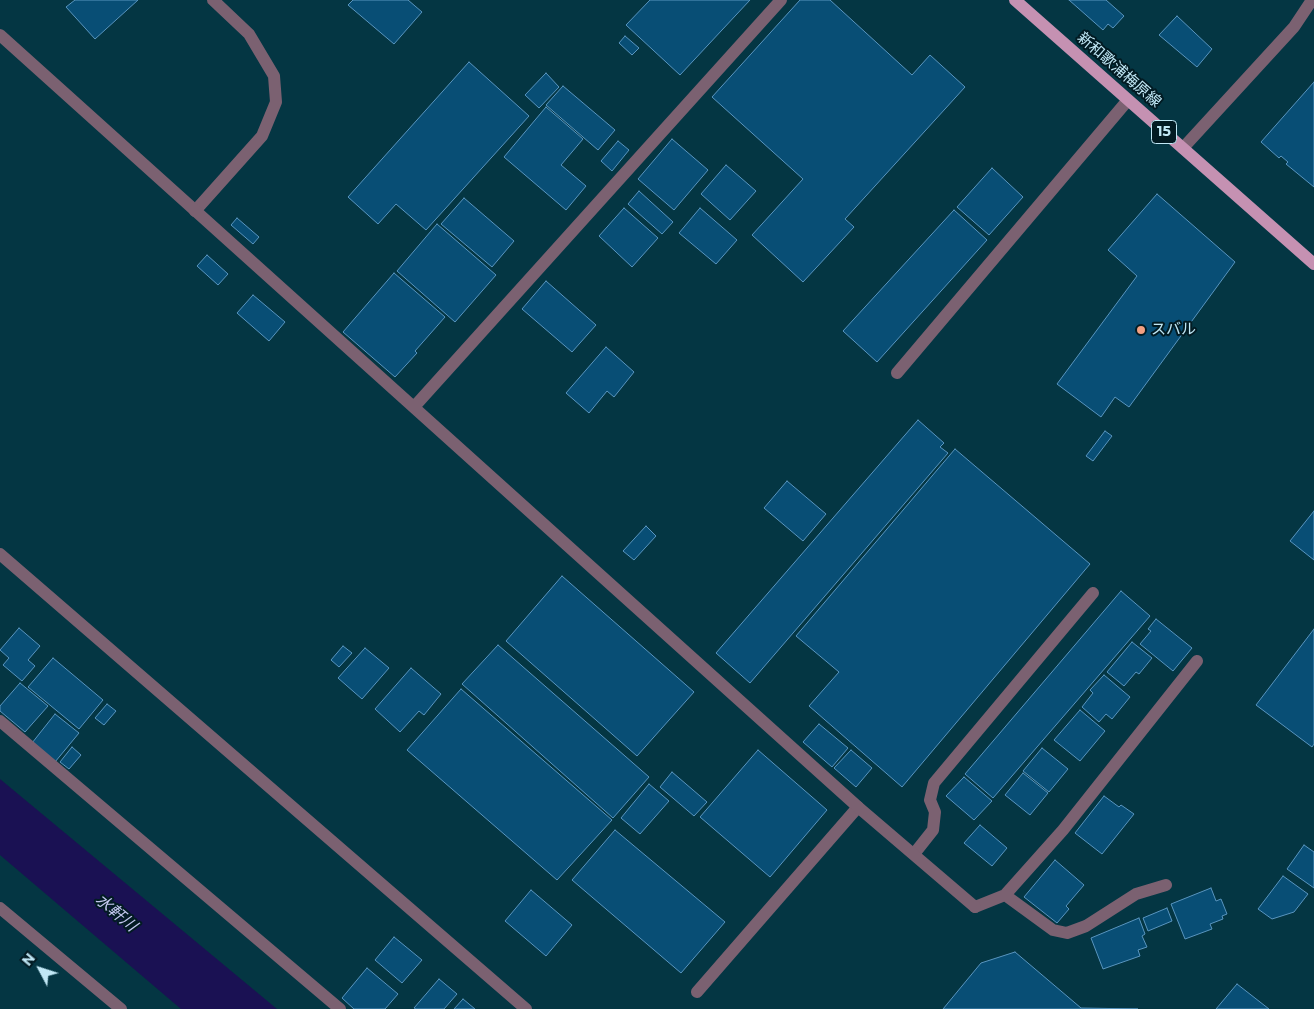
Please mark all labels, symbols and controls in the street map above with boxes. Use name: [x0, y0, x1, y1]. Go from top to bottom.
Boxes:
street label: 新和歌浦梅原線: [1073, 29, 1165, 111]
road number: 15: [1152, 120, 1176, 144]
place label: スバル: [1151, 321, 1196, 339]
marker: スバル: [1135, 324, 1147, 336]
water label: 水軒川: [91, 890, 141, 936]
north arrow: [15, 944, 65, 994]
text: N: [18, 949, 39, 969]

